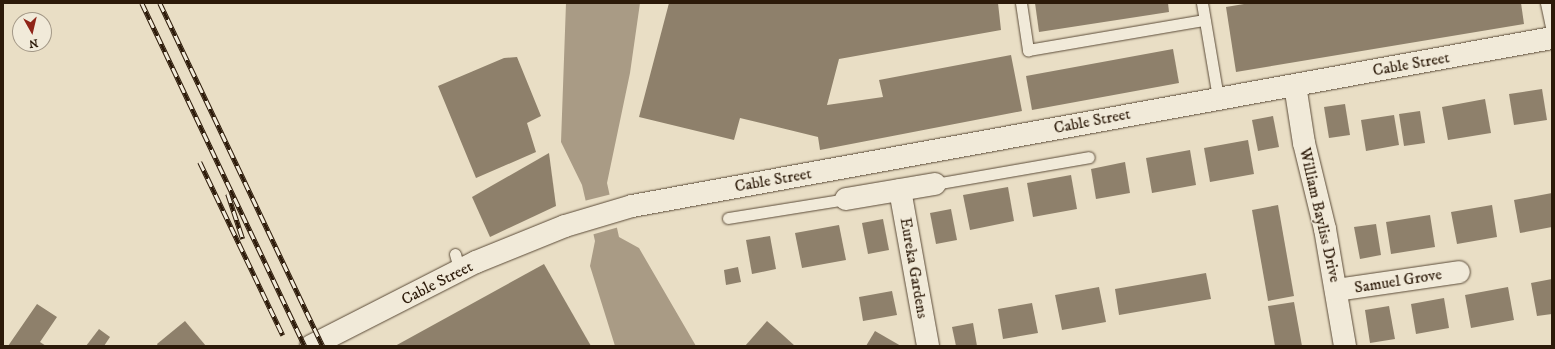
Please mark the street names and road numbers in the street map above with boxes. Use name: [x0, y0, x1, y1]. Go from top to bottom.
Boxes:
street label: Cable Street: [1371, 48, 1451, 80]
street label: Cable Street: [1052, 104, 1132, 138]
street label: William Bayliss Drive: [1295, 146, 1345, 284]
street label: Cable Street: [733, 164, 813, 196]
street label: Eureka Gardens: [896, 216, 932, 320]
street label: Cable Street: [398, 257, 476, 309]
street label: Samuel Grove: [1353, 265, 1443, 297]

